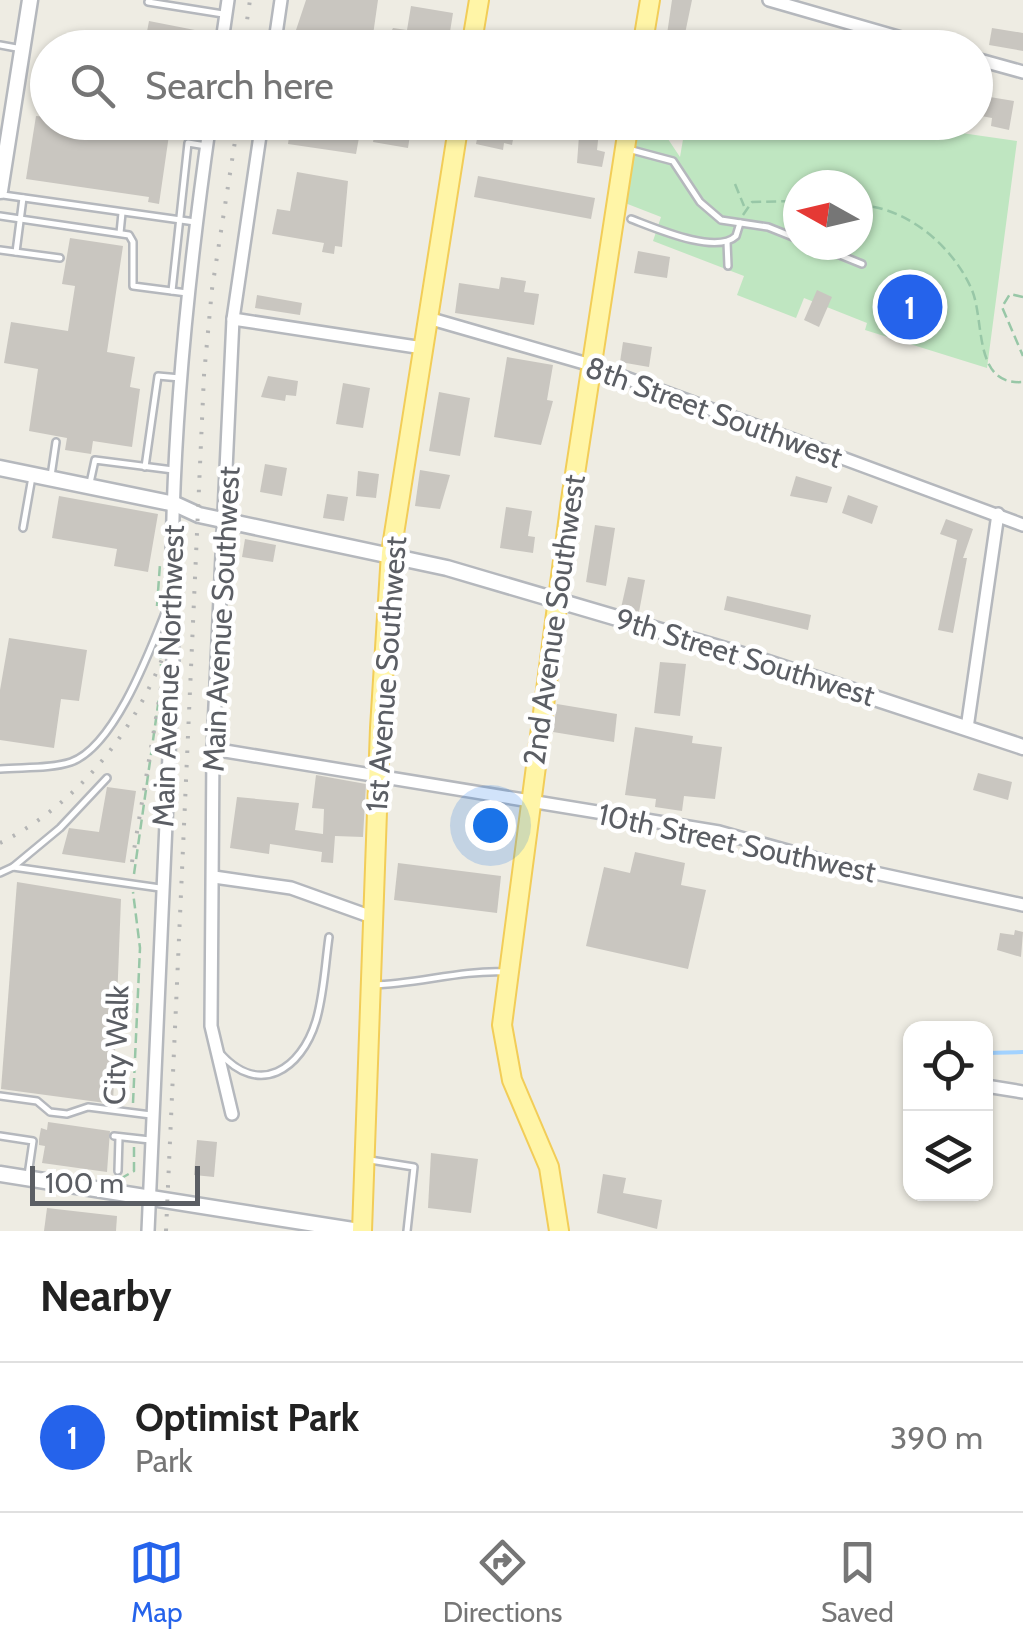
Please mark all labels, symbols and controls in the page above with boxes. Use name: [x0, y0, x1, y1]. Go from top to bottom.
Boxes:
search box: [30, 30, 993, 140]
icon: search: [65, 58, 120, 113]
text: Search here: [145, 62, 334, 109]
north arrow: [783, 170, 873, 260]
pin: 1: [878, 270, 942, 344]
street label: 8th Street Southwest: [581, 348, 847, 476]
street label: Main Avenue Southwest: [195, 465, 247, 773]
street label: 2nd Avenue Southwest: [515, 472, 593, 768]
street label: Main Avenue Northwest: [144, 524, 192, 828]
street label: 1st Avenue Southwest: [358, 535, 414, 813]
street label: 9th Street Southwest: [611, 600, 879, 714]
street label: 10th Street Southwest: [595, 795, 879, 891]
your location: [465, 800, 516, 851]
street label: City Walk: [95, 984, 137, 1106]
map controls: [903, 1021, 993, 1201]
button: locate: [903, 1021, 993, 1111]
button: layers: [903, 1111, 993, 1201]
scale bar: [30, 1161, 200, 1206]
text: 100 m: [45, 1166, 124, 1200]
text: Nearby: [40, 1270, 172, 1322]
text: Optimist Park: [135, 1394, 359, 1441]
text: 1: [67, 1418, 78, 1457]
text: 390 m: [890, 1418, 983, 1457]
text: Park: [135, 1441, 193, 1480]
tab: Map: [129, 1535, 184, 1629]
tab: Directions: [443, 1535, 562, 1629]
tab: Saved: [821, 1535, 894, 1629]

